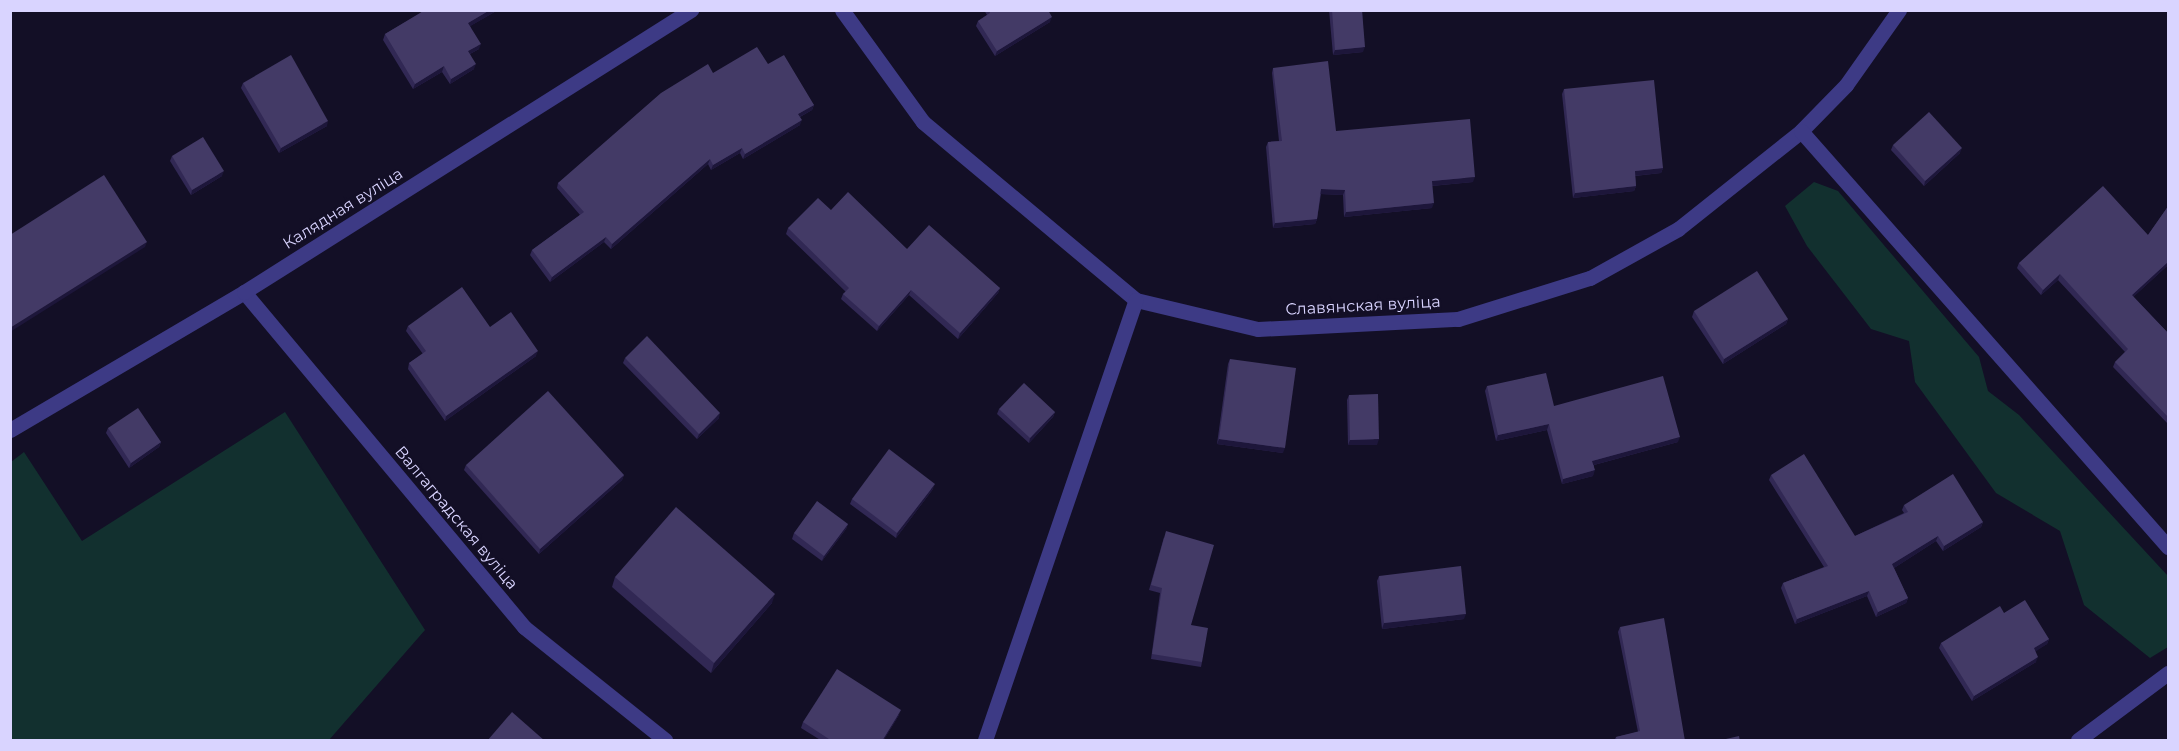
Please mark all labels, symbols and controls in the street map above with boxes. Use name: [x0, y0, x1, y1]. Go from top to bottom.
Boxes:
street label: Калядная вуліца: [280, 164, 406, 254]
street label: Славянская вуліца: [1285, 292, 1441, 320]
street label: Валгаградская вуліца: [390, 442, 522, 594]

